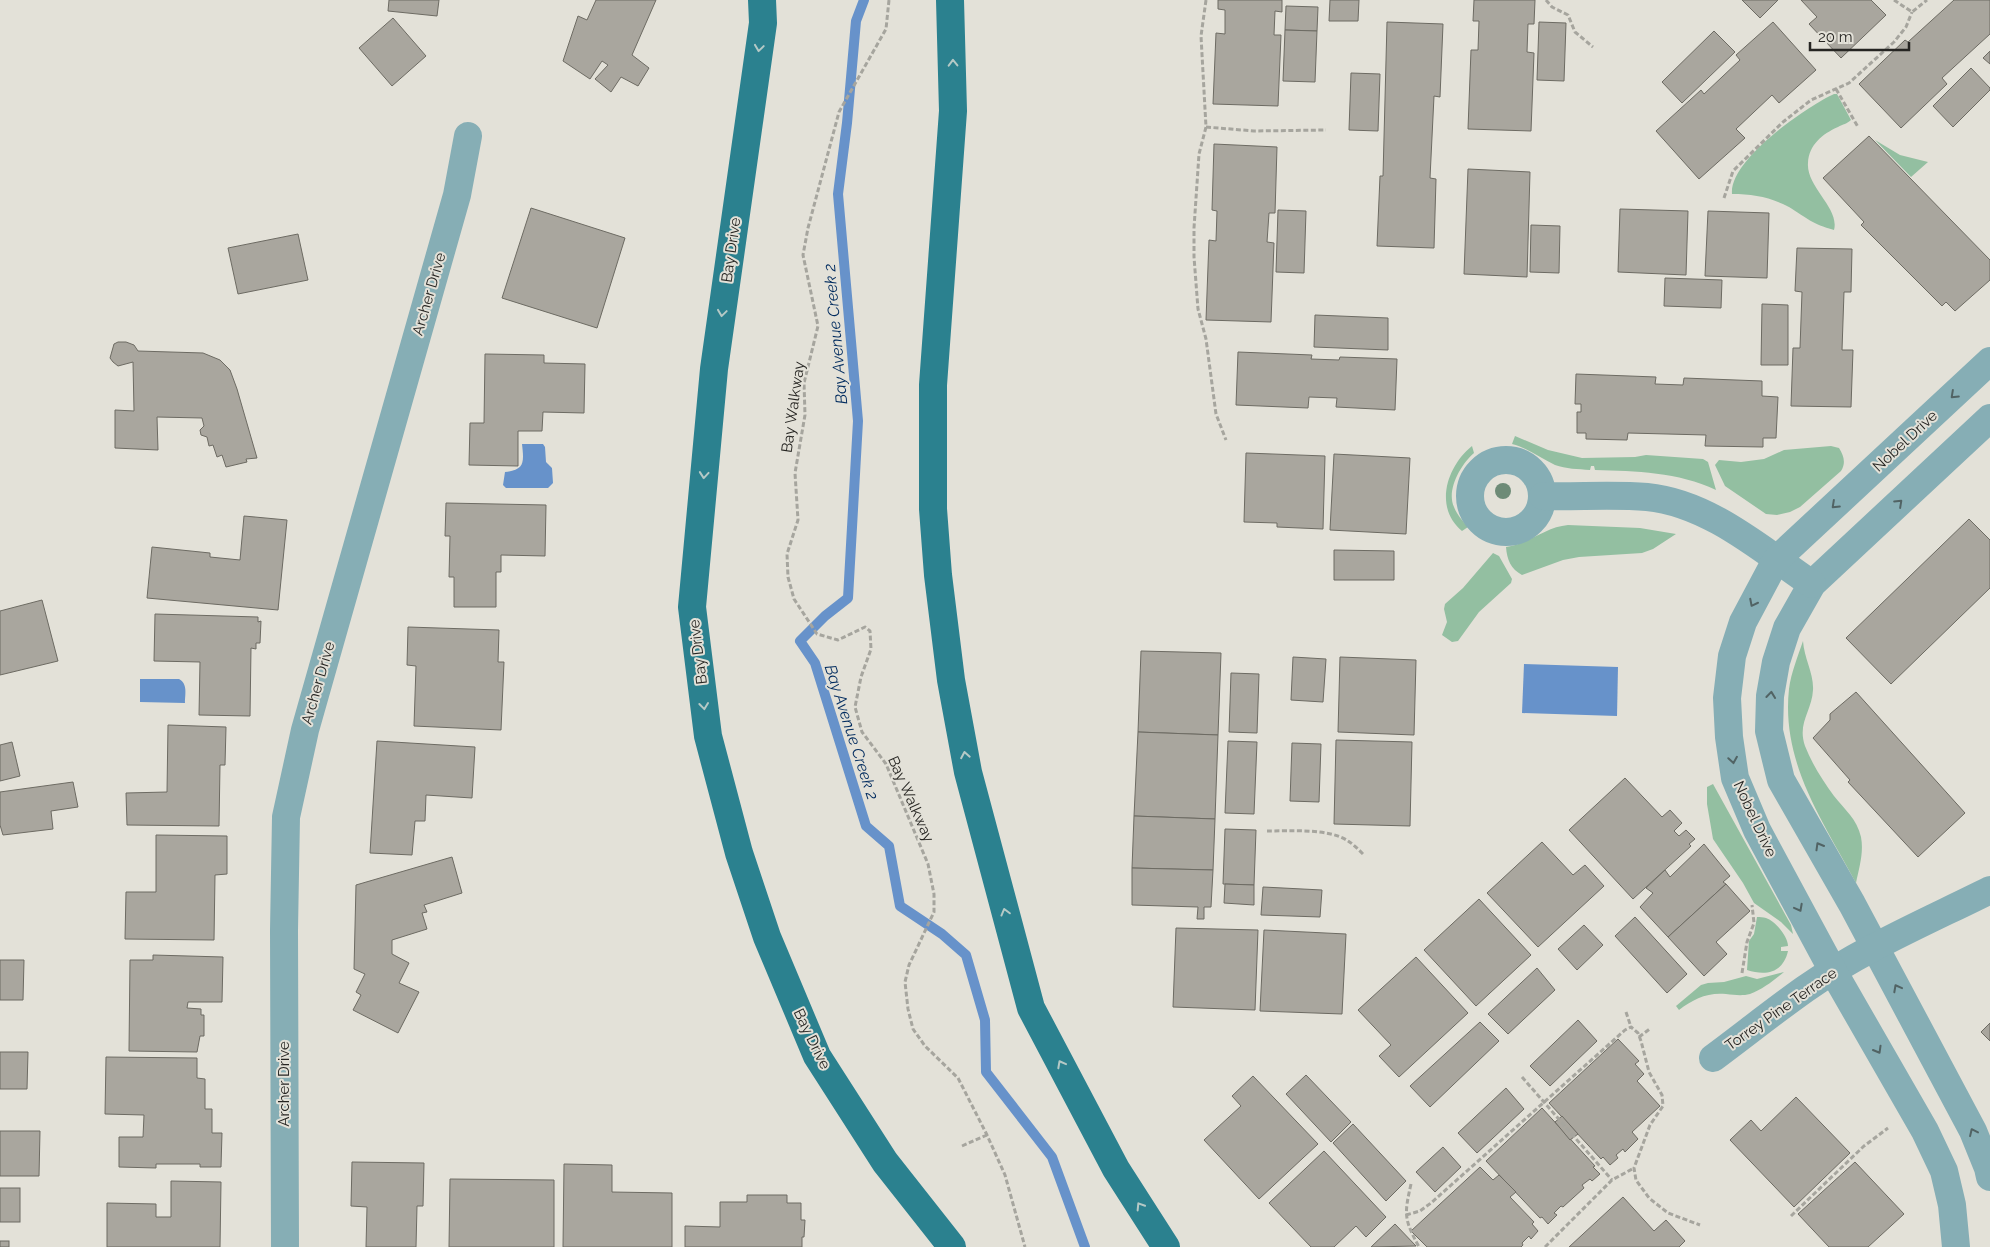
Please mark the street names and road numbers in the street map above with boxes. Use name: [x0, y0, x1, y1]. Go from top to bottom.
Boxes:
street label: Bay Drive: [718, 216, 744, 284]
street label: Archer Drive: [409, 250, 449, 338]
street label: Bay Walkway: [778, 360, 808, 454]
street label: Nobel Drive: [1869, 406, 1941, 475]
street label: Bay Drive: [685, 618, 711, 685]
street label: Archer Drive: [298, 639, 338, 727]
street label: Bay Walkway: [884, 753, 938, 845]
street label: Nobel Drive: [1730, 778, 1780, 860]
street label: Torrey Pine Terrace: [1722, 964, 1840, 1054]
street label: Bay Drive: [790, 1006, 834, 1072]
street label: Archer Drive: [275, 1041, 293, 1127]

